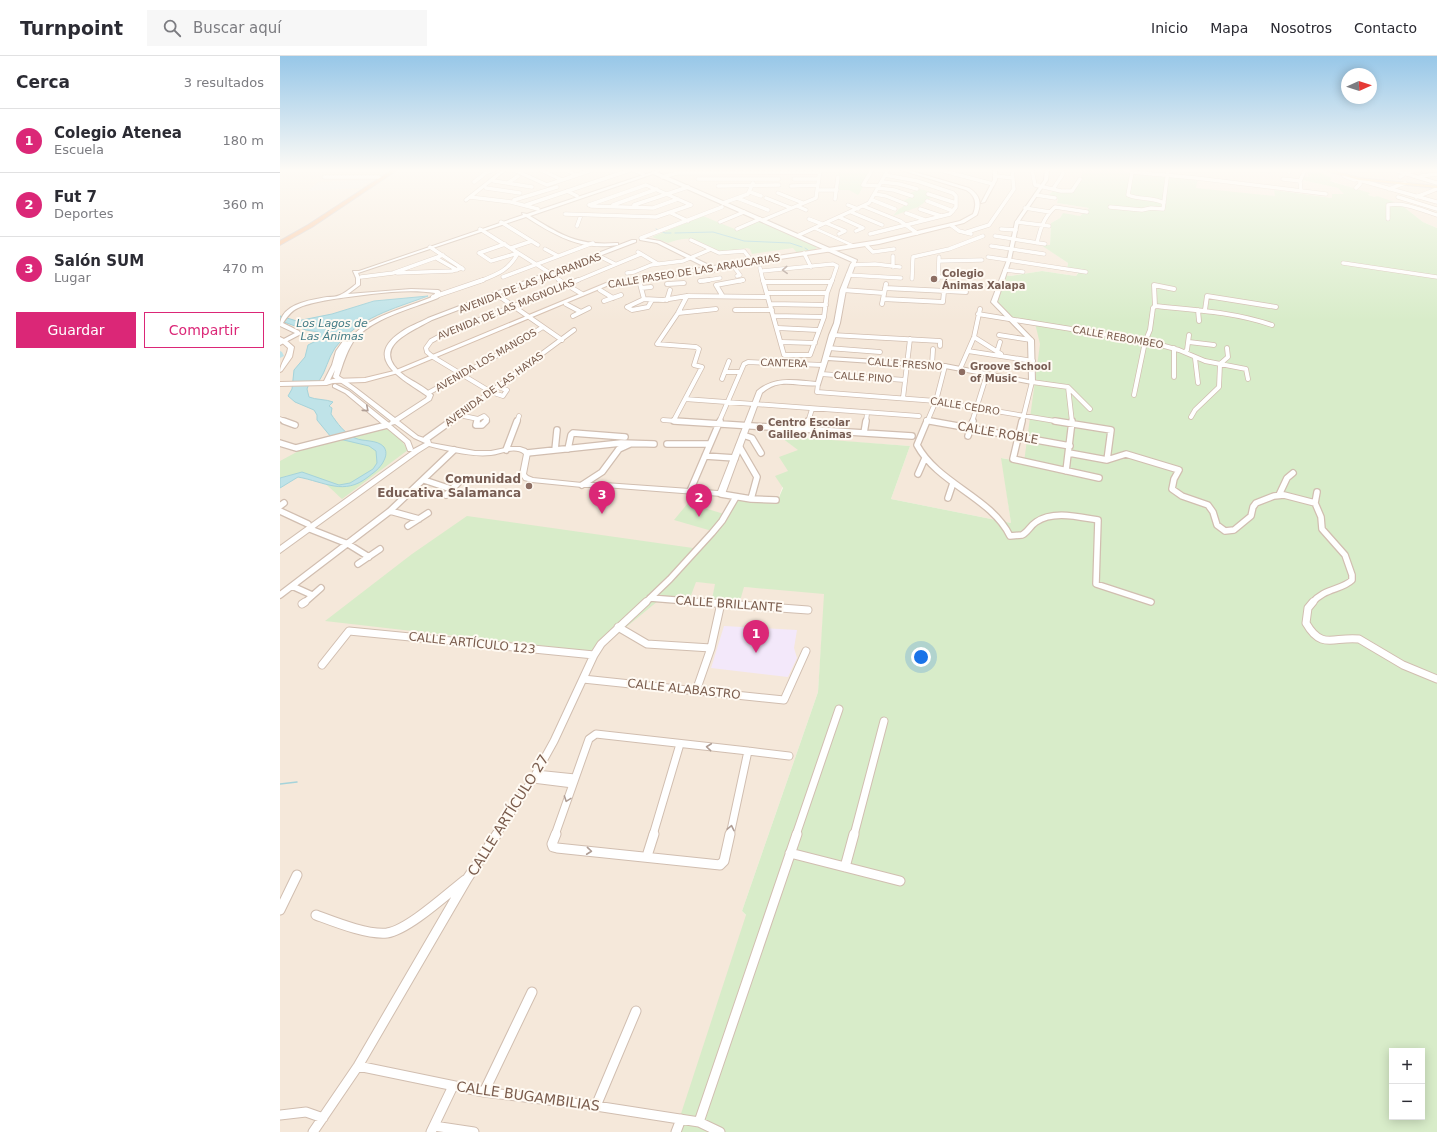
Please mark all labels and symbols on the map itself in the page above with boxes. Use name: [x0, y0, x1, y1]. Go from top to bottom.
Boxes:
north arrow: [1341, 68, 1377, 104]
street label: AVENIDA DE LAS JACARANDAS: [457, 251, 603, 315]
street label: CALLE PASEO DE LAS ARAUCARIAS: [607, 252, 781, 290]
one-way arrow: [782, 265, 788, 274]
place label: Colegio Ánimas Xalapa: [942, 268, 1025, 291]
marker: Colegio Ánimas Xalapa: [929, 274, 939, 284]
street label: AVENIDA DE LAS MAGNOLIAS: [436, 276, 576, 342]
water label: Los Lagos de Las Ánimas: [296, 317, 368, 343]
street label: CALLE REBOMBEO: [1072, 324, 1164, 350]
street label: AVENIDA LOS MANGOS: [434, 327, 538, 393]
street label: AVENIDA DE LAS HAYAS: [443, 350, 545, 428]
street label: CALLE FRESNO: [867, 356, 943, 372]
street label: CANTERA: [760, 357, 808, 369]
place label: Groove School of Music: [970, 361, 1051, 384]
marker: Groove School of Music: [957, 367, 967, 377]
street label: CALLE PINO: [833, 369, 893, 385]
street label: CALLE CEDRO: [929, 395, 1001, 417]
one-way arrow: [362, 404, 369, 411]
place label: Centro Escolar Galileo Ánimas: [768, 417, 852, 440]
street label: CALLE ROBLE: [957, 419, 1039, 447]
marker: Centro Escolar Galileo Ánimas: [755, 423, 765, 433]
place label: Comunidad Educativa Salamanca: [377, 472, 521, 500]
marker: Comunidad Educativa Salamanca: [524, 481, 534, 491]
pin: 3: [589, 481, 615, 514]
pin: 2: [686, 484, 712, 517]
street label: CALLE BRILLANTE: [675, 593, 783, 615]
pin: 1: [743, 620, 769, 653]
street label: CALLE ARTÍCULO 123: [408, 628, 536, 657]
your location: [911, 647, 931, 667]
street label: CALLE ALABASTRO: [627, 676, 741, 702]
one-way arrow: [706, 743, 712, 752]
street label: CALLE ARTÍCULO 27: [464, 751, 552, 879]
one-way arrow: [563, 796, 572, 803]
one-way arrow: [726, 825, 734, 831]
one-way arrow: [586, 846, 592, 855]
street label: CALLE BUGAMBILIAS: [455, 1078, 601, 1114]

